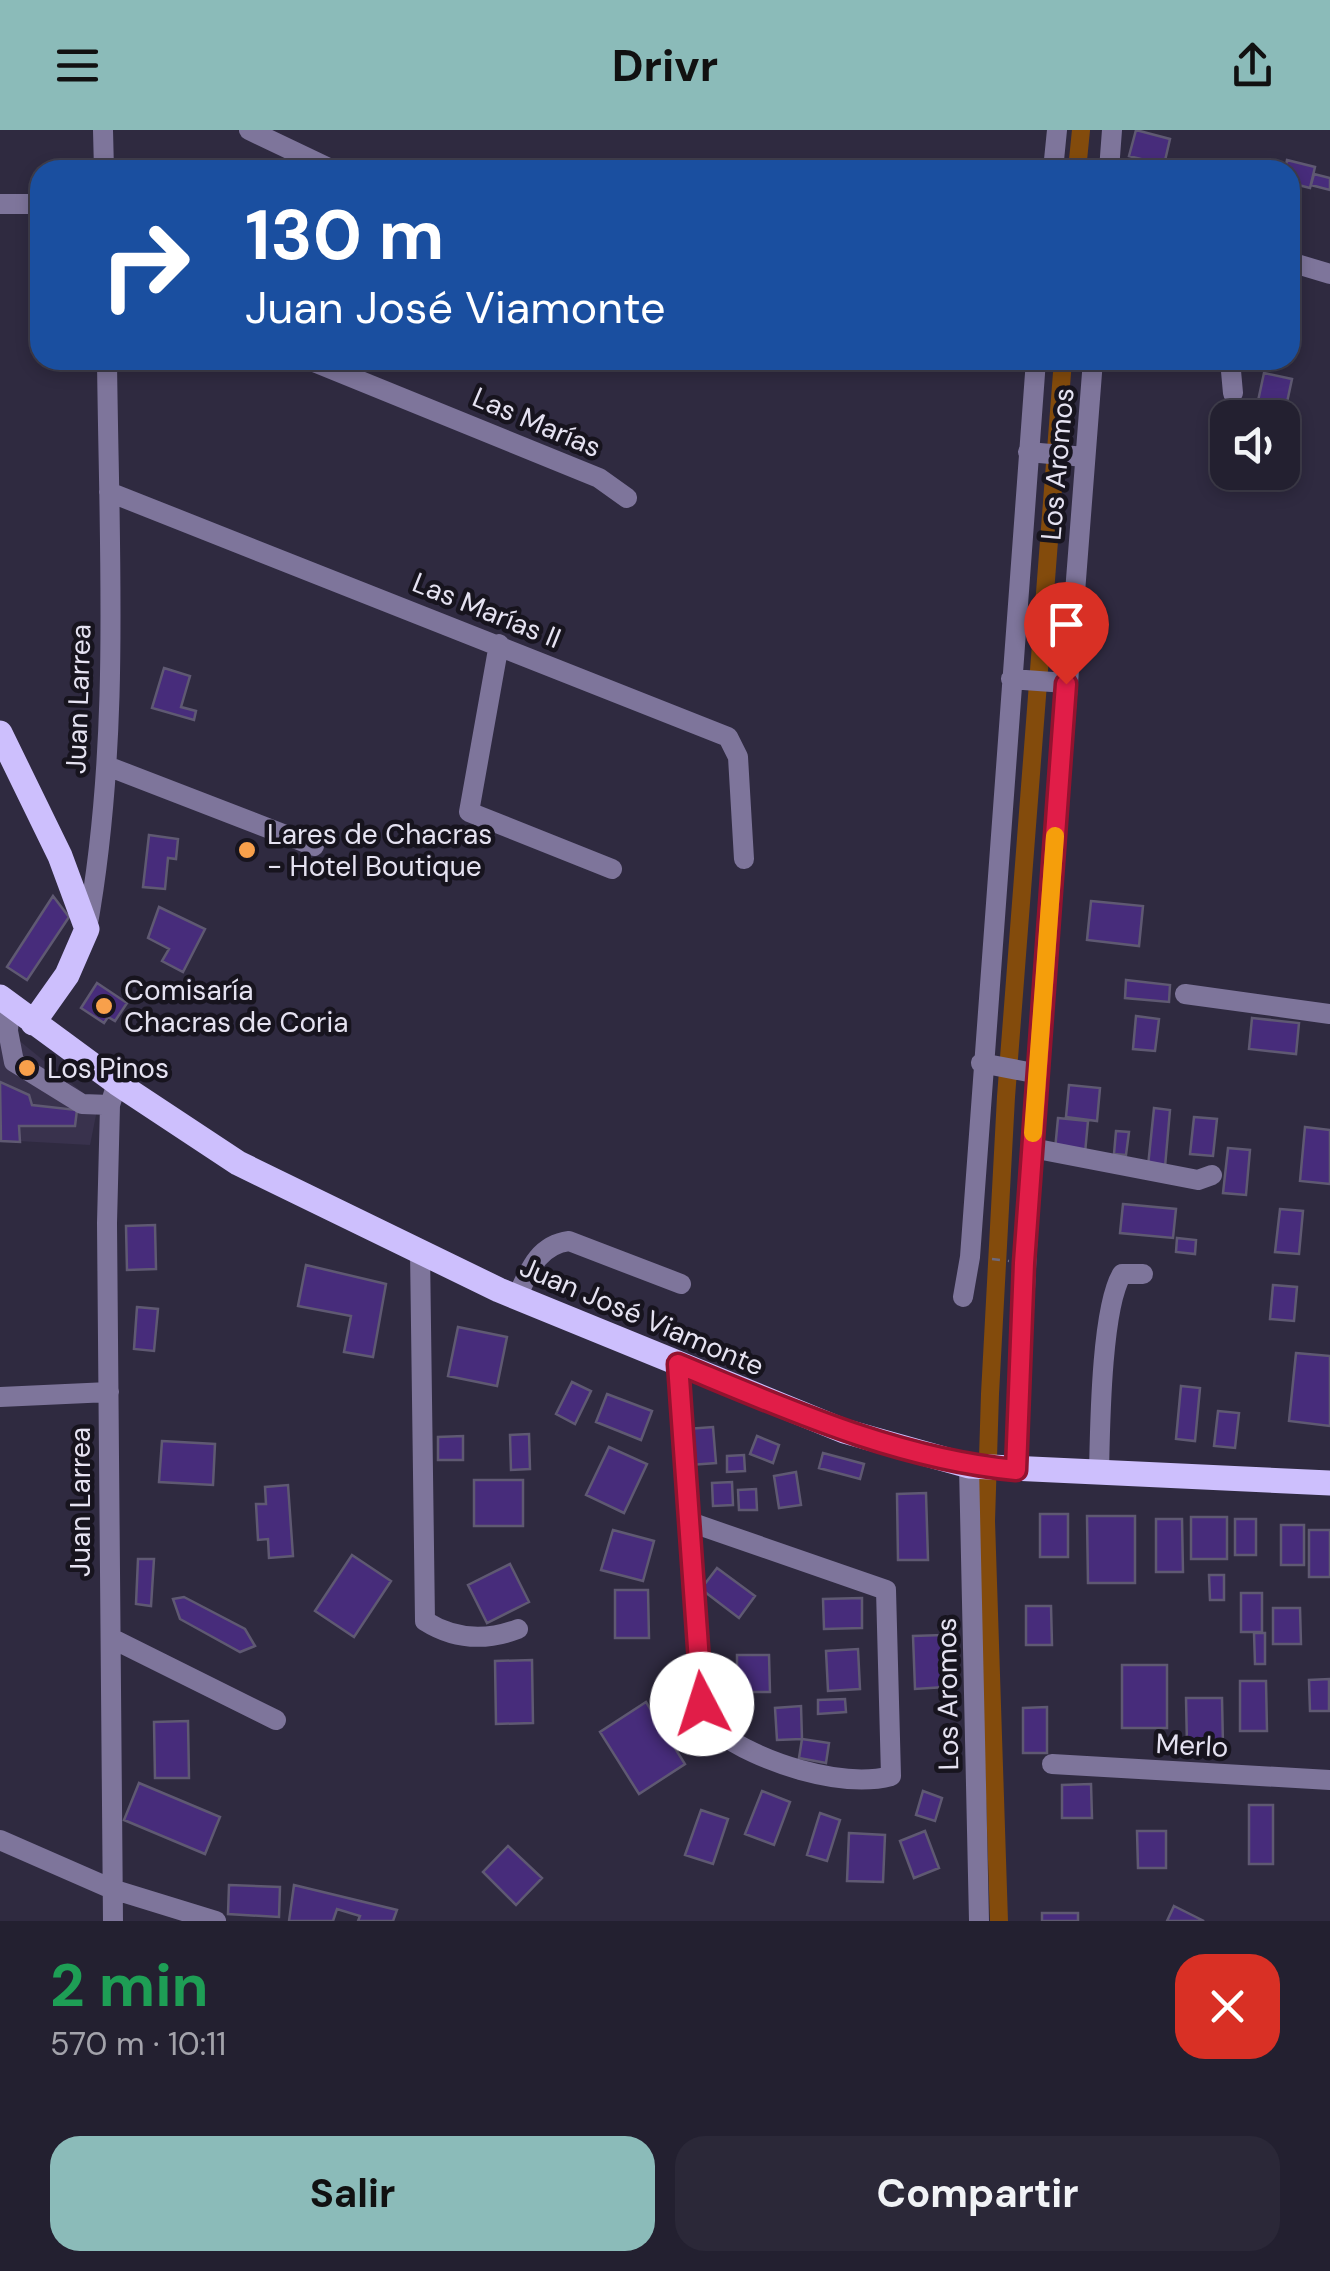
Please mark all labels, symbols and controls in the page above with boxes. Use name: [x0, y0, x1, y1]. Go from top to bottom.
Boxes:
text: Drivr: [612, 36, 718, 95]
icon: menu: [50, 38, 105, 93]
icon: share: [1225, 38, 1280, 93]
text: 130 m: [245, 190, 444, 281]
icon: right: [80, 200, 210, 330]
text: Juan José Viamonte: [245, 278, 666, 337]
street label: Las Marías: [467, 379, 607, 466]
street label: Los Aromos: [1032, 386, 1083, 542]
map controls: [1210, 400, 1300, 490]
button: sound: [1210, 400, 1300, 490]
street label: Las Marías II: [407, 564, 566, 657]
pin: [1024, 582, 1109, 685]
icon: arrive: [1039, 597, 1094, 652]
street label: Juan Larrea: [57, 623, 100, 775]
place label: Lares de Chacras - Hotel Boutique: [267, 816, 492, 885]
marker: Lares de Chacras - Hotel Boutique: [236, 839, 258, 861]
place label: Comisaría Chacras de Coria: [124, 972, 348, 1041]
marker: Comisaría Chacras de Coria: [93, 995, 115, 1017]
place label: Los Pinos: [47, 1050, 169, 1087]
marker: Los Pinos: [16, 1057, 38, 1079]
street label: Juan José Viamonte: [514, 1248, 769, 1385]
street label: Juan Larrea: [62, 1427, 99, 1577]
street label: Los Aromos: [928, 1617, 967, 1771]
position arrow: [650, 1652, 754, 1756]
street label: Merlo: [1155, 1725, 1229, 1766]
text: 2 min: [50, 1946, 209, 2025]
button: close: [1175, 1954, 1280, 2059]
text: 570 m · 10:11: [50, 2023, 226, 2065]
button: Salir: [50, 2136, 655, 2251]
button: Compartir: [675, 2136, 1280, 2251]

